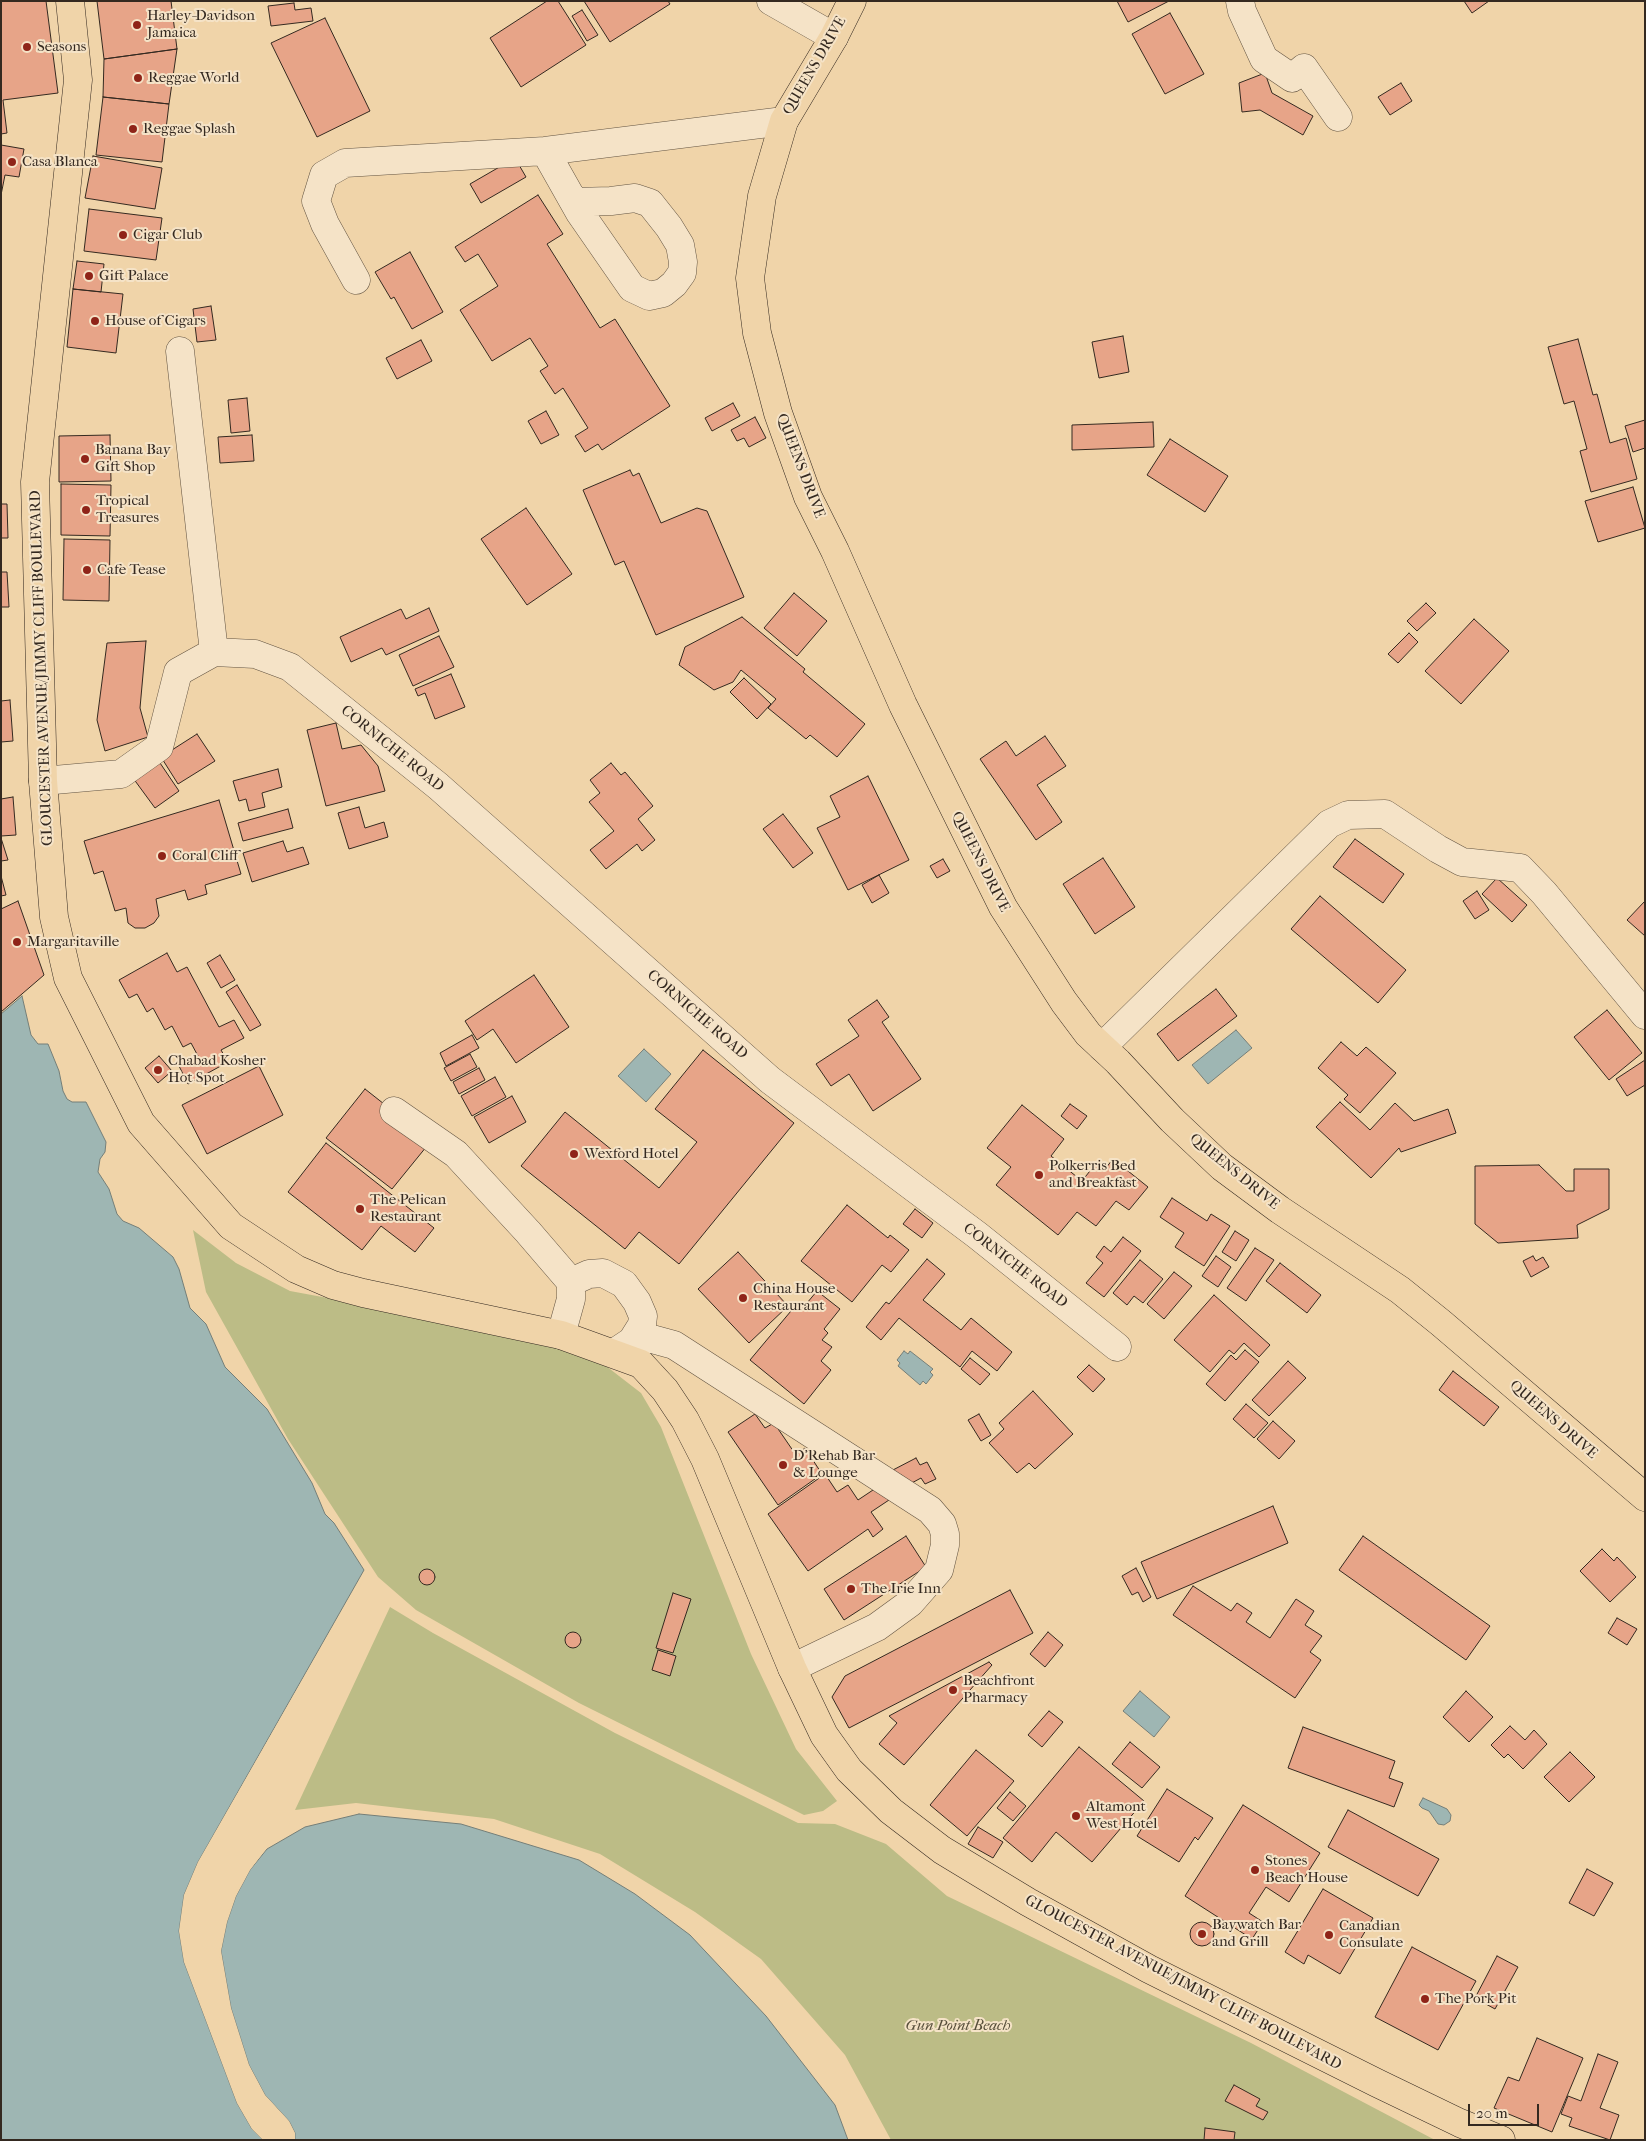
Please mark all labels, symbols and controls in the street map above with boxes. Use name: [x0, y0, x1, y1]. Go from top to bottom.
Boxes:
place label: Harley-Davidson Jamaica: [147, 7, 255, 42]
street label: QUEENS DRIVE: [780, 14, 850, 118]
marker: Harley-Davidson Jamaica: [131, 19, 143, 31]
place label: Seasons: [37, 38, 86, 56]
marker: Seasons: [21, 41, 33, 53]
place label: Reggae World: [148, 69, 239, 87]
marker: Reggae World: [132, 72, 144, 84]
place label: Reggae Splash: [143, 120, 235, 138]
marker: Reggae Splash: [127, 123, 139, 135]
place label: Casa Blanca: [22, 153, 98, 171]
marker: Casa Blanca: [6, 156, 18, 168]
place label: Cigar Club: [133, 226, 202, 244]
marker: Cigar Club: [117, 229, 129, 241]
place label: Gift Palace: [99, 267, 169, 285]
marker: Gift Palace: [83, 270, 95, 282]
place label: House of Cigars: [105, 312, 206, 330]
marker: House of Cigars: [89, 315, 101, 327]
street label: QUEENS DRIVE: [772, 411, 828, 521]
place label: Banana Bay Gift Shop: [95, 441, 171, 476]
marker: Banana Bay Gift Shop: [79, 453, 91, 465]
street label: GLOUCESTER AVENUE/JIMMY CLIFF BOULEVARD: [27, 490, 57, 846]
place label: Tropical Treasures: [96, 492, 159, 527]
marker: Tropical Treasures: [80, 504, 92, 516]
place label: Cafe Tease: [97, 561, 166, 579]
marker: Cafe Tease: [81, 564, 93, 576]
street label: CORNICHE ROAD: [337, 702, 447, 796]
street label: QUEENS DRIVE: [947, 809, 1013, 915]
place label: Coral Cliff: [172, 847, 238, 865]
marker: Coral Cliff: [156, 850, 168, 862]
place label: Margaritaville: [27, 933, 119, 951]
marker: Margaritaville: [11, 936, 23, 948]
street label: CORNICHE ROAD: [643, 966, 751, 1064]
place label: Chabad Kosher Hot Spot: [168, 1052, 266, 1087]
marker: Chabad Kosher Hot Spot: [152, 1064, 164, 1076]
street label: QUEENS DRIVE: [1185, 1130, 1283, 1214]
place label: Wexford Hotel: [584, 1145, 679, 1163]
marker: Wexford Hotel: [568, 1148, 580, 1160]
place label: Polkerris Bed and Breakfast: [1049, 1157, 1137, 1192]
marker: Polkerris Bed and Breakfast: [1033, 1169, 1045, 1181]
place label: The Pelican Restaurant: [370, 1191, 446, 1226]
marker: The Pelican Restaurant: [354, 1203, 366, 1215]
street label: CORNICHE ROAD: [959, 1220, 1071, 1312]
place label: China House Restaurant: [753, 1280, 835, 1315]
marker: China House Restaurant: [737, 1292, 749, 1304]
street label: QUEENS DRIVE: [1505, 1377, 1601, 1463]
place label: D'Rehab Bar & Lounge: [793, 1447, 875, 1482]
marker: D'Rehab Bar & Lounge: [777, 1459, 789, 1471]
place label: The Irie Inn: [861, 1580, 941, 1598]
marker: The Irie Inn: [845, 1583, 857, 1595]
place label: Beachfront Pharmacy: [963, 1672, 1035, 1707]
marker: Beachfront Pharmacy: [947, 1684, 959, 1696]
place label: Altamont West Hotel: [1086, 1798, 1157, 1833]
marker: Altamont West Hotel: [1070, 1810, 1082, 1822]
place label: Stones Beach House: [1265, 1852, 1348, 1887]
marker: Stones Beach House: [1249, 1864, 1261, 1876]
street label: GLOUCESTER AVENUE/JIMMY CLIFF BOULEVARD: [1022, 1892, 1344, 2074]
place label: Baywatch Bar and Grill: [1212, 1916, 1301, 1951]
place label: Canadian Consulate: [1339, 1917, 1403, 1952]
marker: Baywatch Bar and Grill: [1196, 1928, 1208, 1940]
marker: Canadian Consulate: [1323, 1929, 1335, 1941]
place label: The Pork Pit: [1435, 1990, 1517, 2008]
marker: The Pork Pit: [1419, 1993, 1431, 2005]
park label: Gun Point Beach: [906, 2017, 1010, 2035]
scale bar: [1471, 2094, 1542, 2126]
text: 20 m: [1476, 2104, 1508, 2122]

